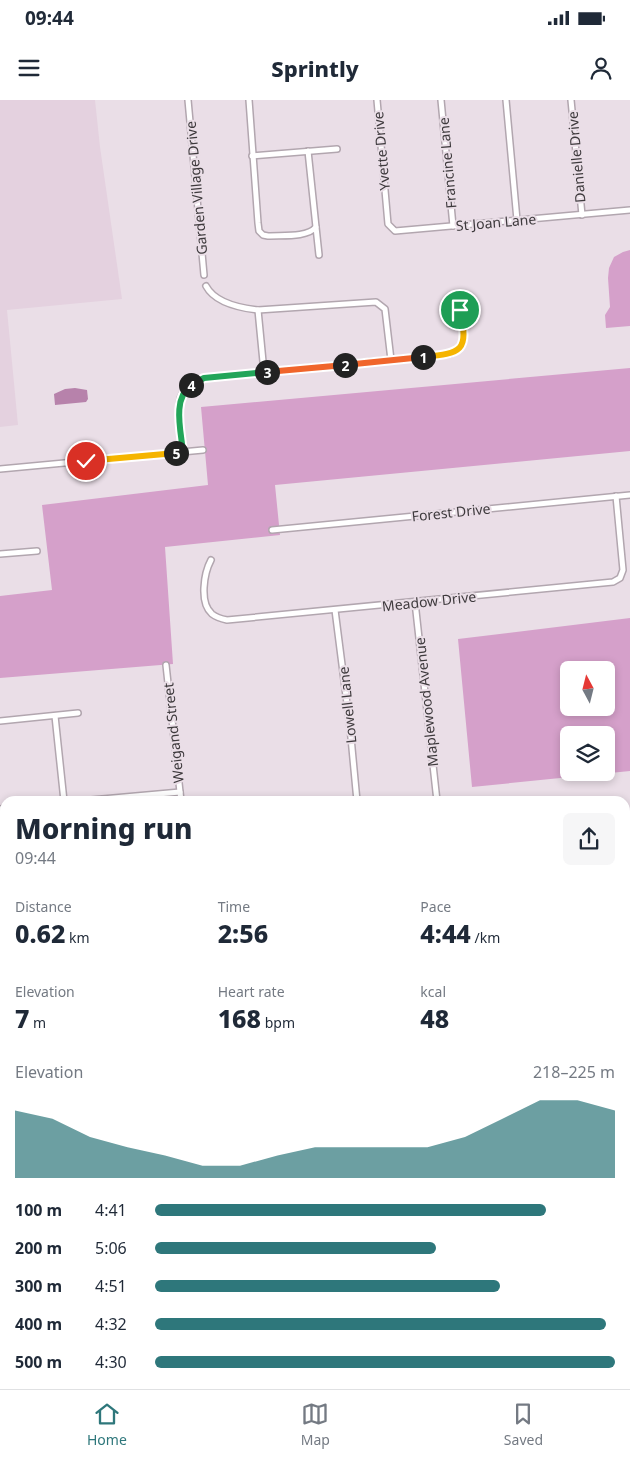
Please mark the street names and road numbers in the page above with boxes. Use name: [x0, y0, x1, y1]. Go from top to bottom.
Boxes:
street label: Danielle Drive: [563, 110, 589, 203]
street label: Yvette Drive: [368, 111, 394, 191]
street label: Francine Lane: [434, 116, 460, 209]
street label: Garden Village Drive: [181, 120, 211, 256]
street label: St Joan Lane: [455, 209, 537, 235]
street label: Forest Drive: [411, 498, 491, 526]
street label: Meadow Drive: [381, 587, 477, 615]
street label: Maplewood Avenue: [410, 636, 442, 768]
street label: Lowell Lane: [334, 666, 360, 744]
street label: Weigand Street: [158, 682, 188, 784]

